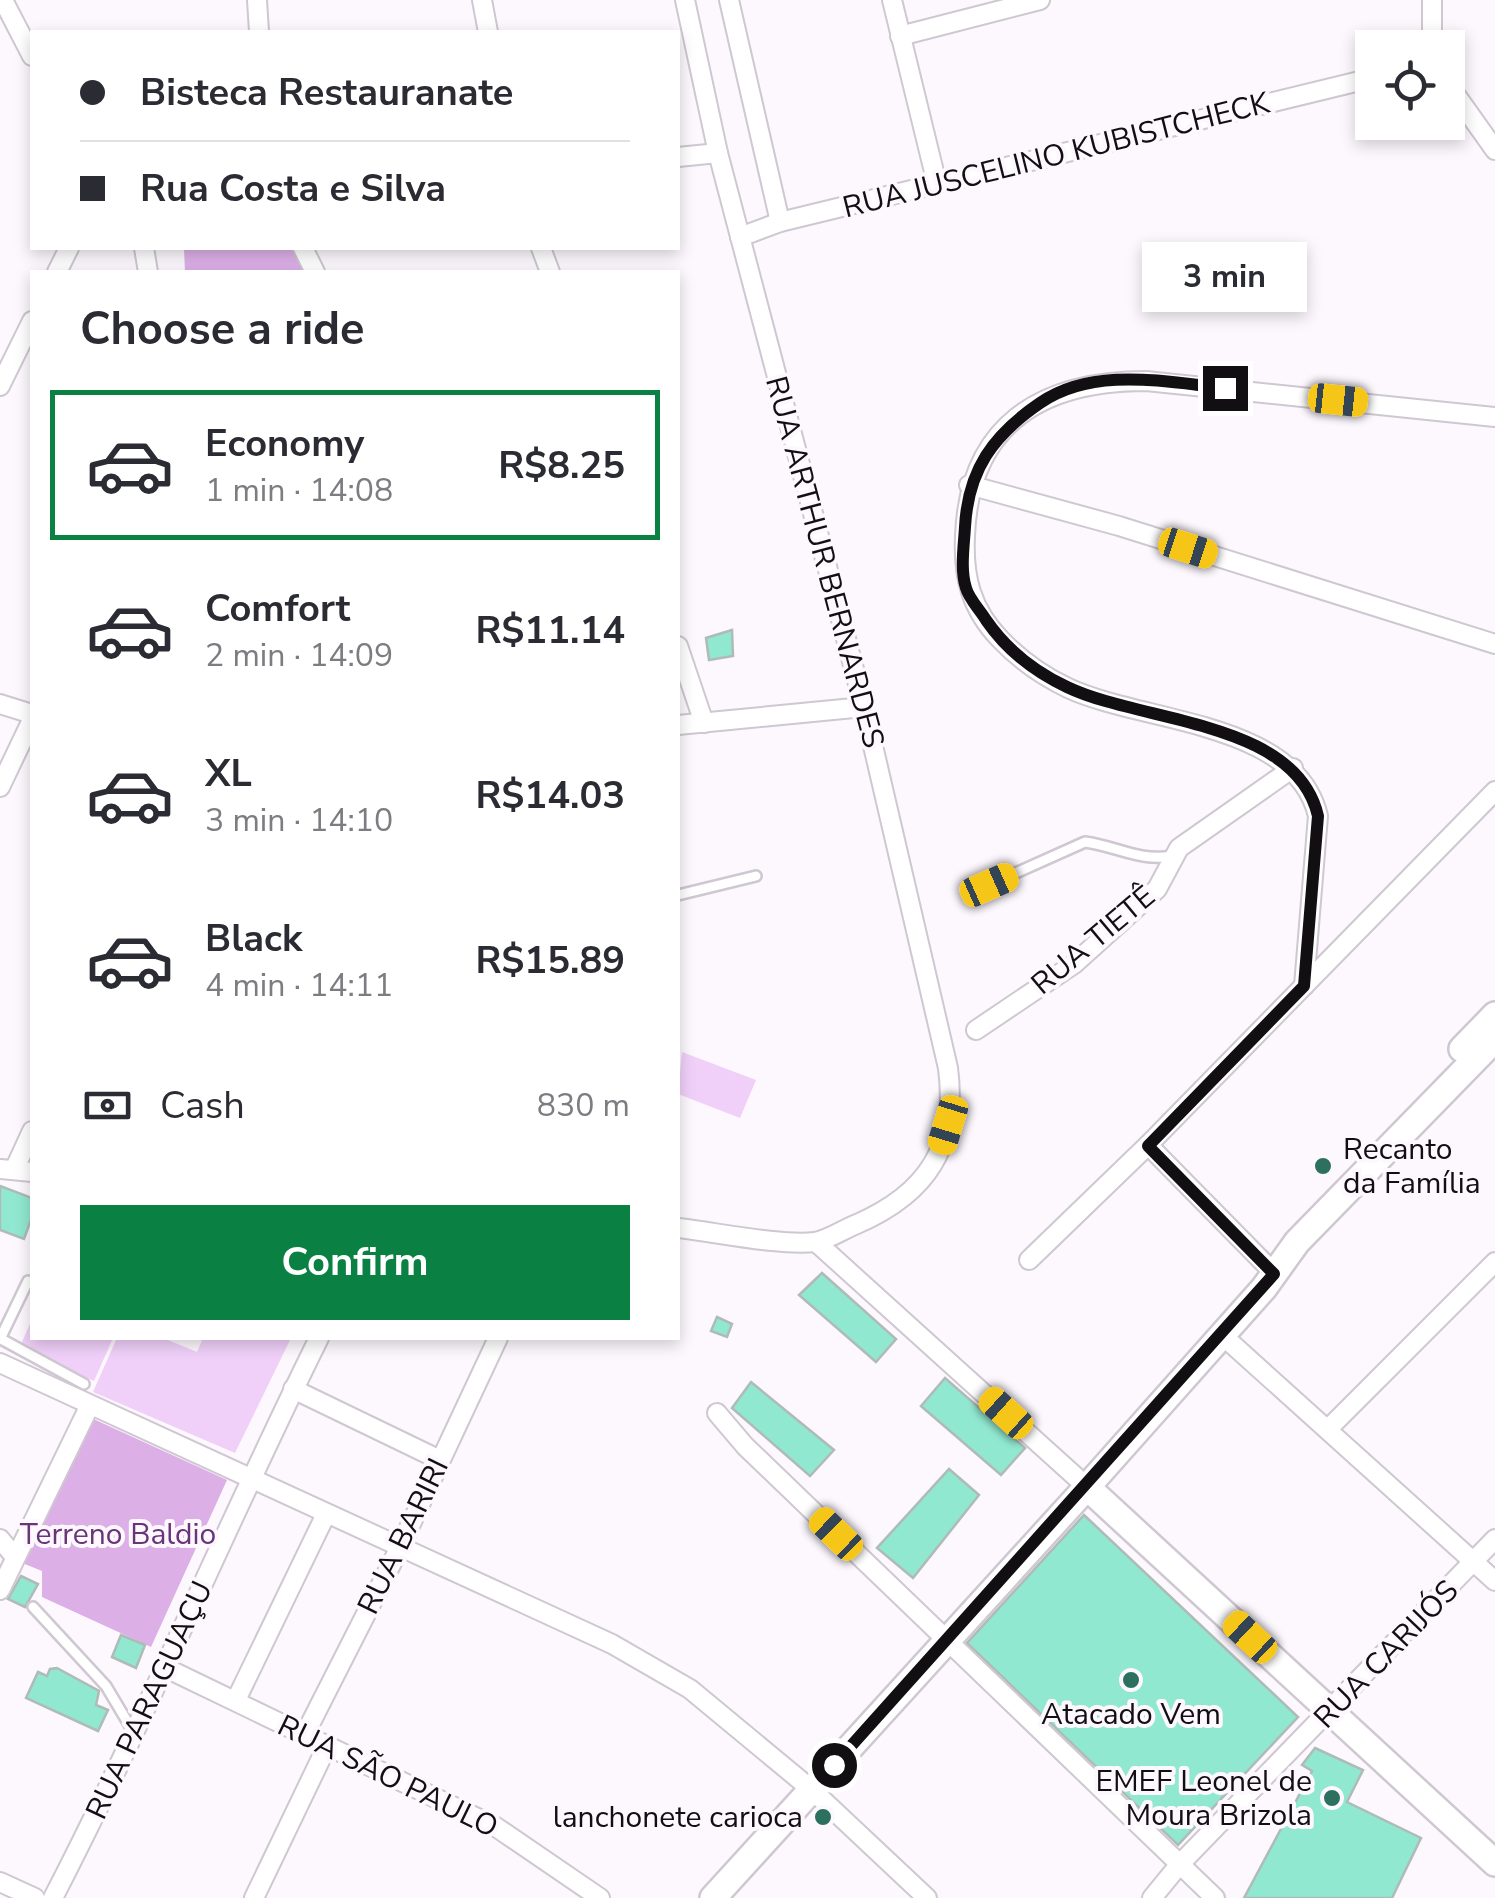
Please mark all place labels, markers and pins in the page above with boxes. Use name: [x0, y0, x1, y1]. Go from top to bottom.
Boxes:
place label: Recanto da Família: [1343, 1129, 1481, 1204]
marker: Recanto da Família: [1312, 1155, 1334, 1177]
marker: Atacado Vem: [1120, 1669, 1142, 1691]
place label: Atacado Vem: [1041, 1694, 1221, 1735]
place label: EMEF Leonel de Moura Brizola: [1095, 1761, 1312, 1836]
marker: EMEF Leonel de Moura Brizola: [1321, 1787, 1343, 1809]
place label: lanchonete carioca: [553, 1797, 803, 1838]
marker: lanchonete carioca: [812, 1806, 834, 1828]

